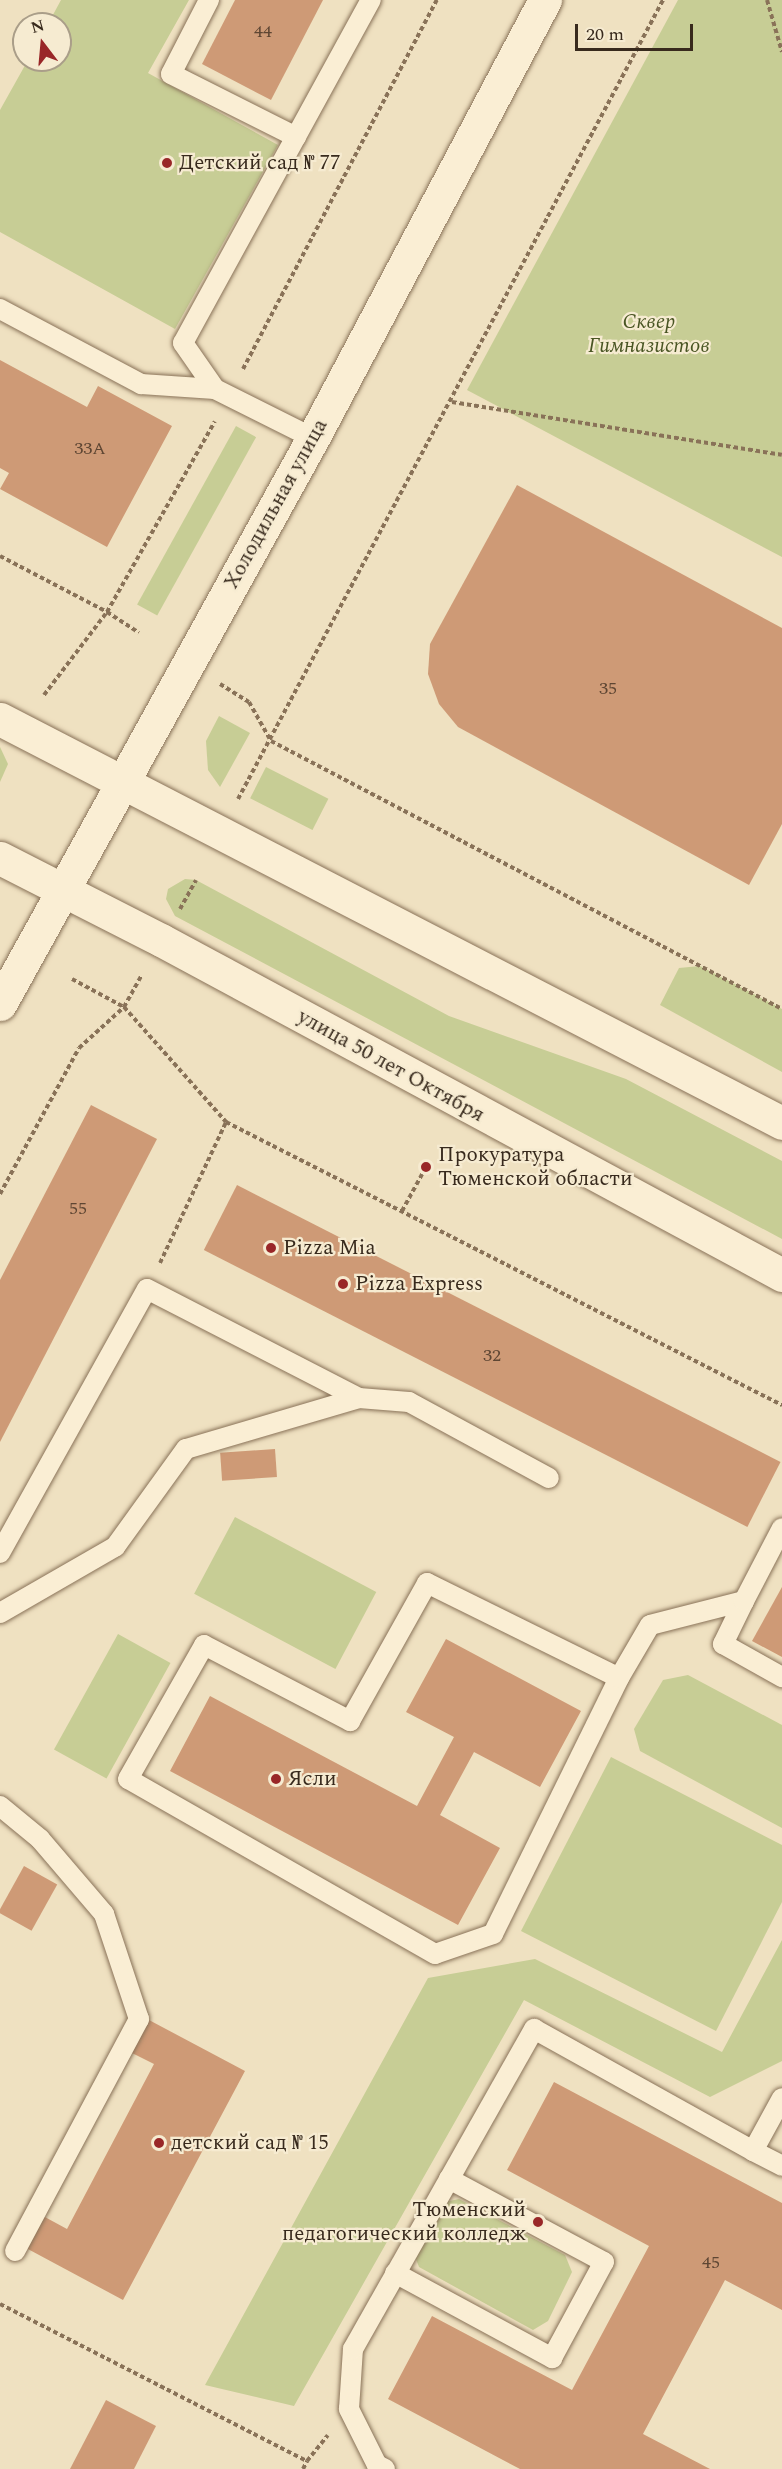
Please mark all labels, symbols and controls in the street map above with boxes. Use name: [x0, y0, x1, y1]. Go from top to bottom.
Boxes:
north arrow: [12, 12, 72, 72]
scale bar: [578, 12, 696, 50]
text: N: [28, 13, 47, 40]
house number: 44: [254, 21, 272, 43]
text: 20 m: [586, 21, 624, 48]
place label: Детский сад № 77: [179, 150, 341, 176]
marker: Детский сад № 77: [160, 156, 174, 170]
park label: Сквер Гимназистов: [588, 309, 710, 359]
street label: Холодильная улица: [219, 415, 333, 593]
house number: 33А: [74, 438, 106, 460]
house number: 35: [599, 678, 617, 700]
street label: улица 50 лет Октября: [293, 1004, 489, 1128]
place label: Прокуратура Тюменской области: [438, 1142, 633, 1192]
marker: Прокуратура Тюменской области: [419, 1160, 433, 1174]
house number: 55: [69, 1198, 87, 1220]
place label: Pizza Mia: [283, 1235, 376, 1261]
marker: Pizza Mia: [264, 1241, 278, 1255]
place label: Pizza Express: [355, 1271, 483, 1297]
marker: Pizza Express: [336, 1277, 350, 1291]
house number: 32: [483, 1345, 501, 1367]
place label: Ясли: [288, 1766, 337, 1792]
marker: Ясли: [269, 1772, 283, 1786]
place label: детский сад № 15: [171, 2130, 329, 2156]
marker: детский сад № 15: [152, 2136, 166, 2150]
place label: Тюменский педагогический колледж: [282, 2197, 526, 2247]
marker: Тюменский педагогический колледж: [531, 2215, 545, 2229]
house number: 45: [702, 2252, 720, 2274]

